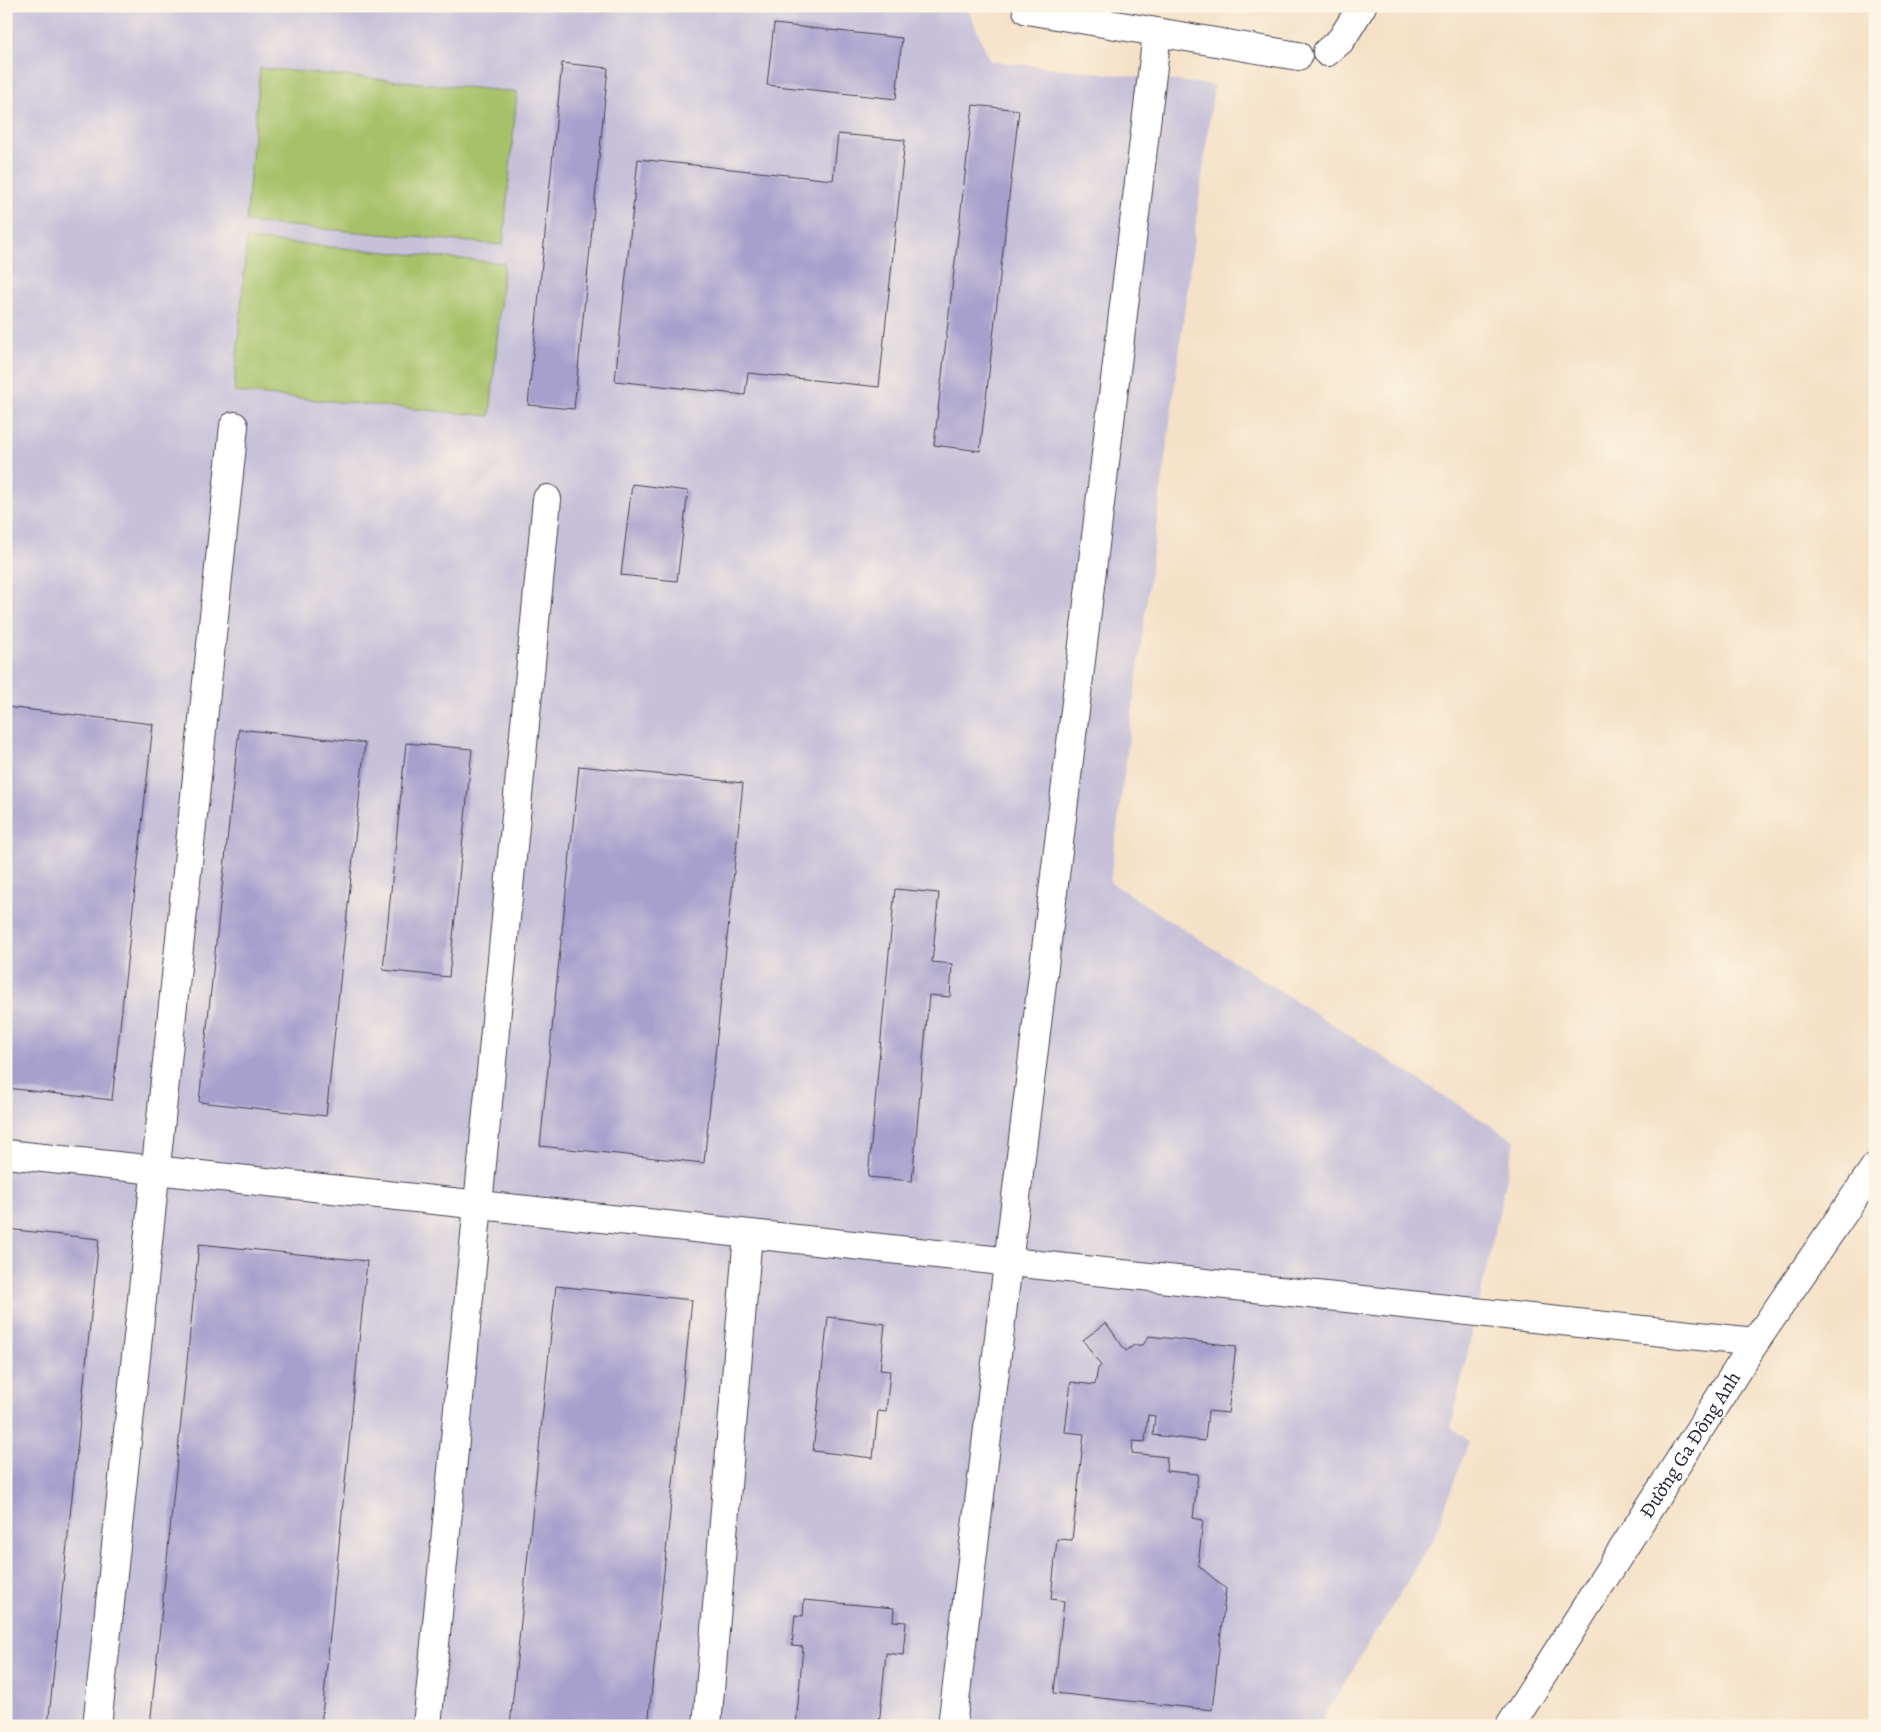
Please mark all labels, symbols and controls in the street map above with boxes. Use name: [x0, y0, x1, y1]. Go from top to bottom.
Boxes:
street label: Đường Ga Đông Anh: [1633, 1366, 1747, 1523]

